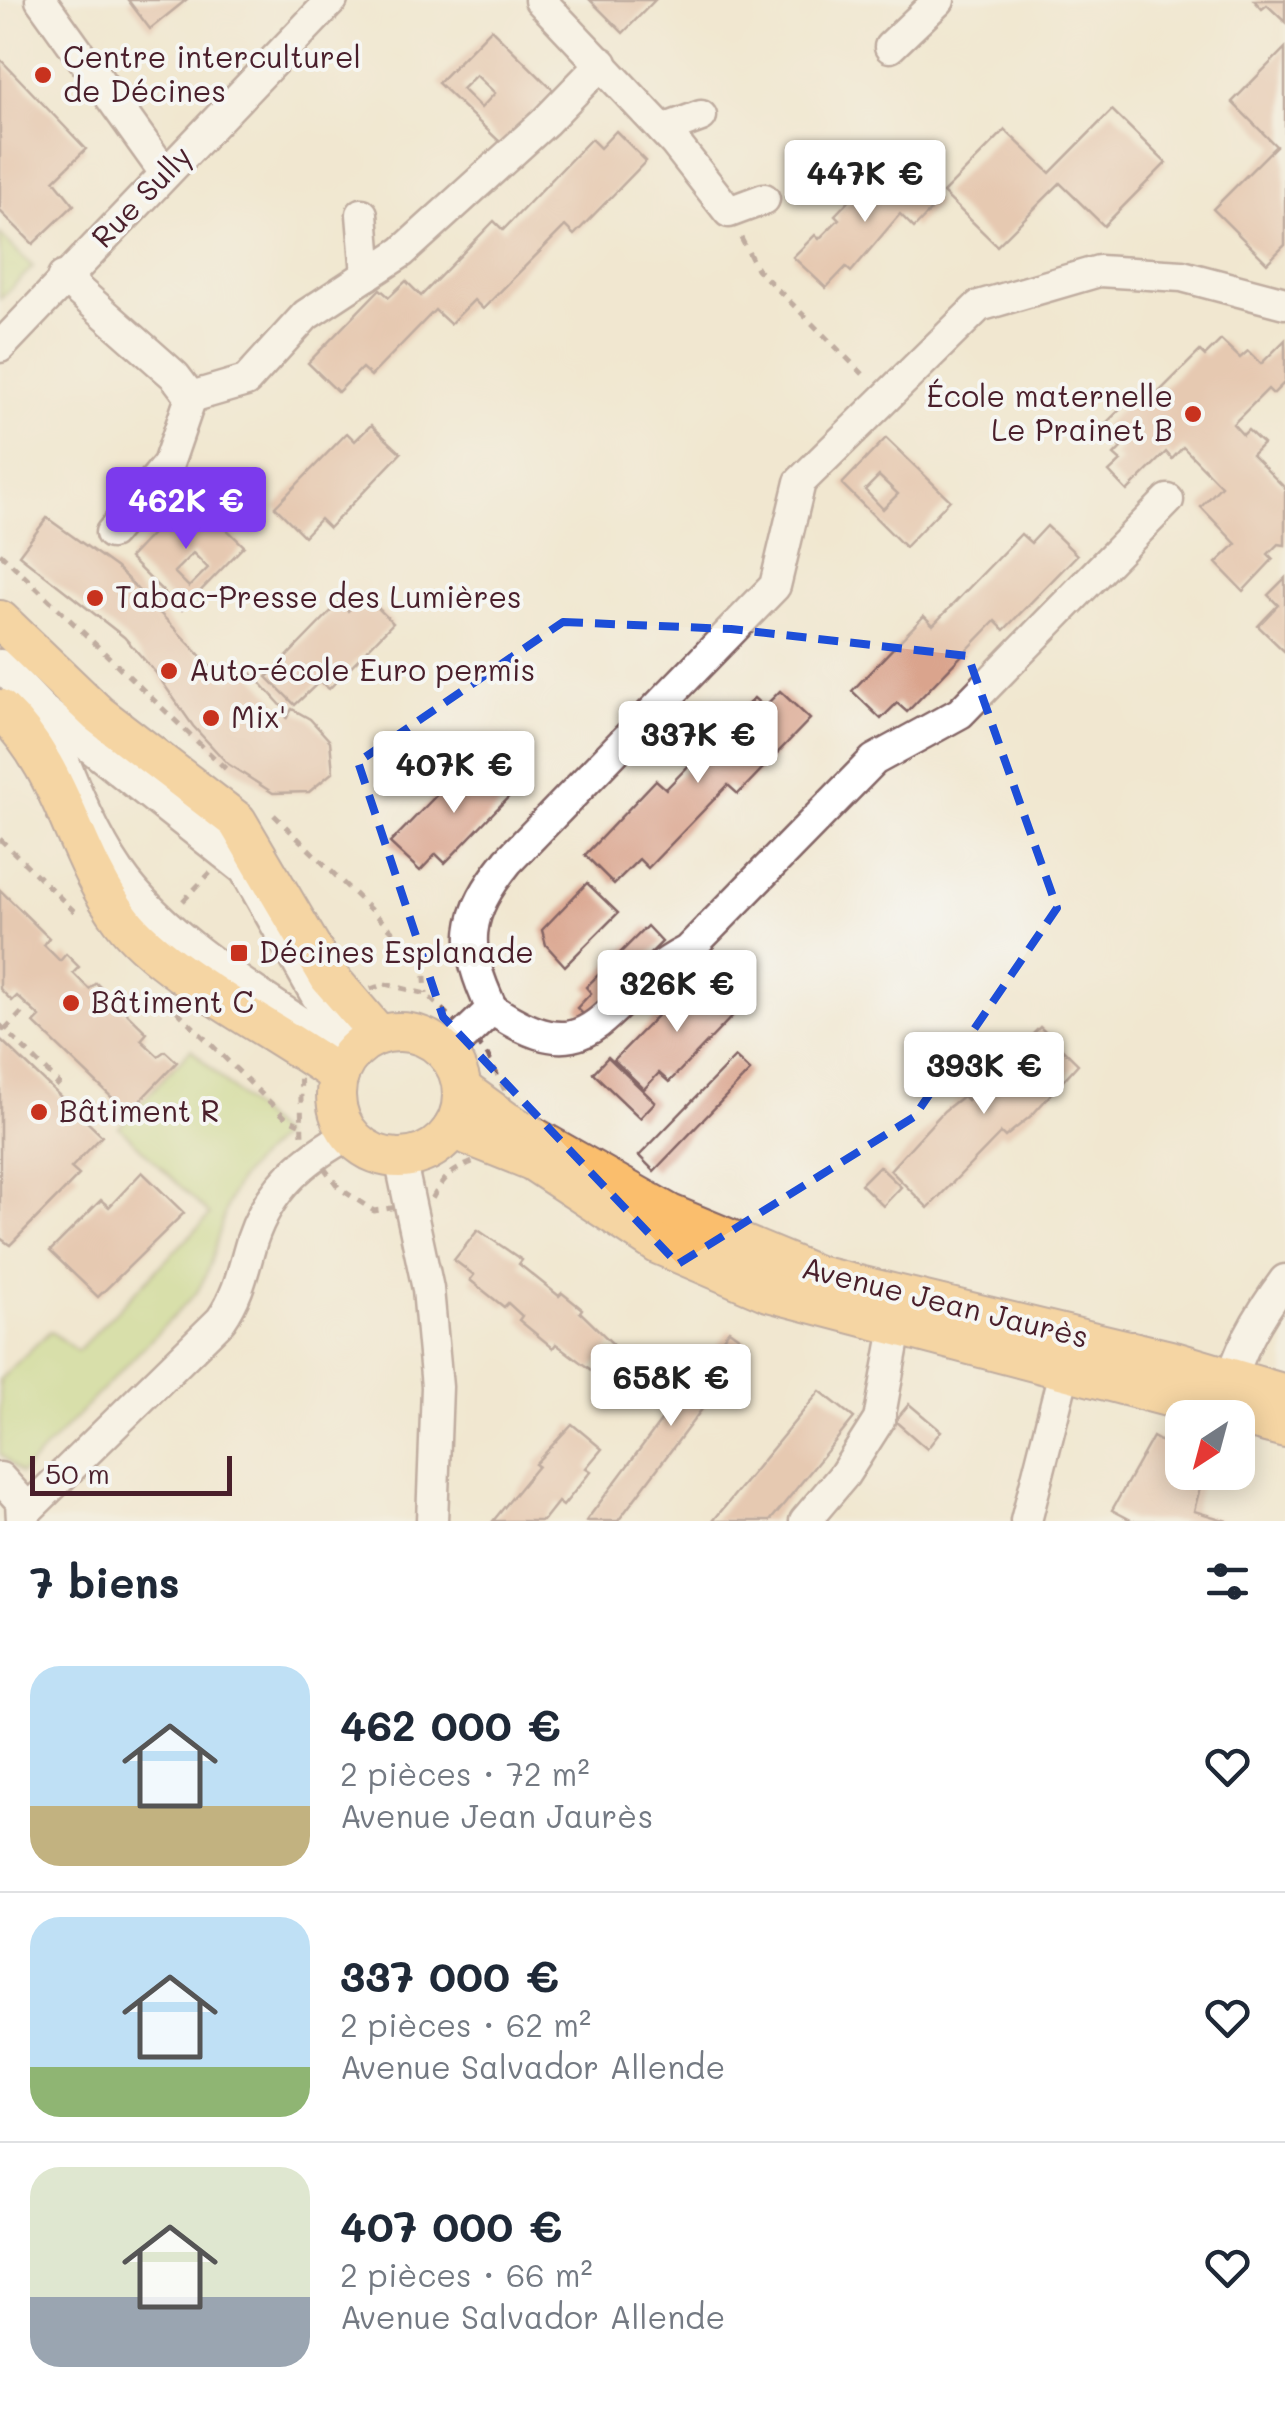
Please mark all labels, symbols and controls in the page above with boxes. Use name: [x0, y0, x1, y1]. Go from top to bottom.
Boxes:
place label: Centre interculturel de Décines: [63, 36, 361, 110]
marker: Centre interculturel de Décines: [32, 64, 54, 86]
street label: Rue Sully: [82, 136, 199, 255]
pin: 447K €: [784, 140, 946, 225]
text: 447K €: [807, 151, 923, 193]
place label: École maternelle Le Prainet B: [926, 375, 1173, 449]
marker: École maternelle Le Prainet B: [1182, 403, 1204, 425]
pin: 462K €: [105, 467, 267, 552]
text: 462K €: [128, 478, 244, 520]
place label: Tabac-Presse des Lumières: [115, 576, 522, 616]
marker: Tabac-Presse des Lumières: [84, 587, 106, 609]
place label: Auto-école Euro permis: [189, 649, 535, 689]
marker: Auto-école Euro permis: [158, 660, 180, 682]
place label: Mix': [231, 696, 286, 736]
pin: 337K €: [617, 701, 779, 786]
marker: Mix': [200, 707, 222, 729]
text: 337K €: [641, 712, 755, 754]
pin: 407K €: [373, 731, 535, 816]
text: 407K €: [395, 742, 513, 784]
place label: Décines Esplanade: [259, 931, 534, 971]
marker: Décines Esplanade: [228, 942, 250, 964]
pin: 326K €: [596, 950, 758, 1035]
text: 326K €: [620, 961, 734, 1003]
place label: Bâtiment C: [91, 981, 254, 1021]
marker: Bâtiment C: [60, 992, 82, 1014]
pin: 393K €: [903, 1032, 1065, 1117]
text: 393K €: [926, 1043, 1042, 1085]
place label: Bâtiment R: [59, 1090, 220, 1130]
marker: Bâtiment R: [28, 1101, 50, 1123]
street label: Avenue Jean Jaurès: [798, 1246, 1093, 1356]
pin: 658K €: [590, 1344, 752, 1429]
text: 658K €: [613, 1355, 729, 1397]
north arrow: [1165, 1400, 1255, 1490]
map controls: [1165, 1400, 1255, 1490]
scale bar: [30, 1451, 232, 1496]
text: 50 m: [45, 1455, 110, 1491]
text: 7 biens: [30, 1554, 180, 1609]
icon: filters: [1200, 1554, 1255, 1609]
text: 462 000 €: [340, 1697, 561, 1752]
icon: home: [110, 1706, 230, 1826]
icon: heart: [1200, 1739, 1255, 1794]
text: 2 pièces · 72 m²: [340, 1752, 589, 1794]
text: Avenue Jean Jaurès: [340, 1794, 653, 1836]
text: 337 000 €: [340, 1948, 559, 2003]
icon: home: [110, 1957, 230, 2077]
icon: heart: [1200, 1990, 1255, 2045]
text: 2 pièces · 62 m²: [340, 2003, 591, 2045]
text: Avenue Salvador Allende: [340, 2045, 725, 2087]
text: 407 000 €: [340, 2198, 562, 2253]
icon: home: [110, 2207, 230, 2327]
icon: heart: [1200, 2240, 1255, 2295]
text: 2 pièces · 66 m²: [340, 2253, 593, 2295]
text: Avenue Salvador Allende: [340, 2295, 725, 2337]

